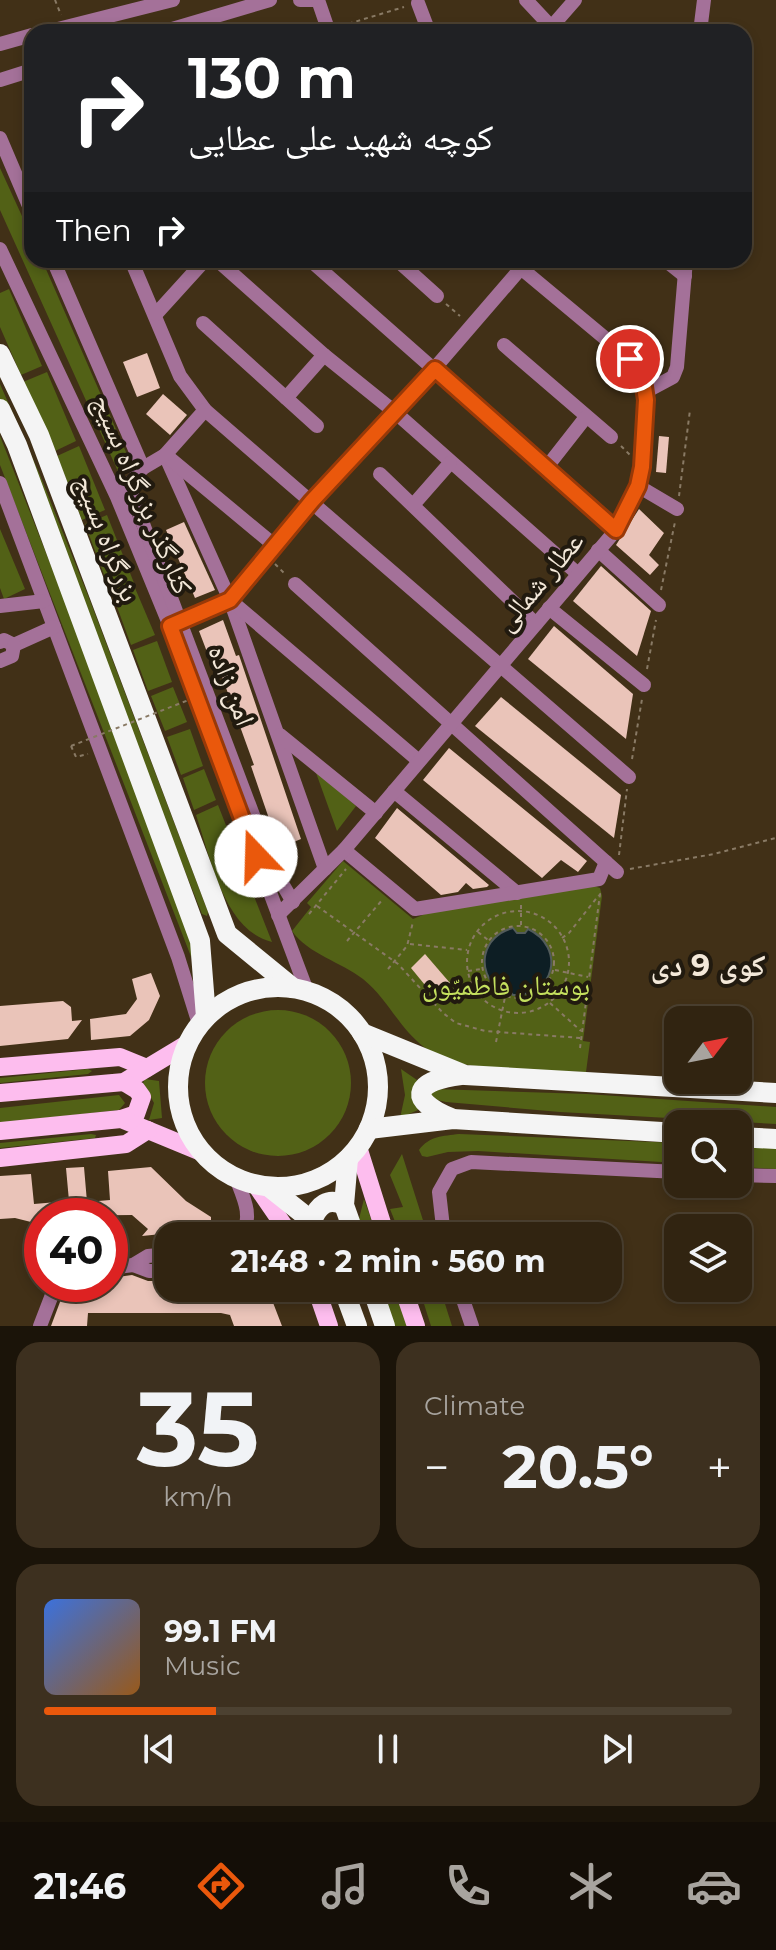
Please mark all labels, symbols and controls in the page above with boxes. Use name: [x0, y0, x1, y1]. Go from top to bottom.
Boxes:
text: 130 m: [188, 44, 356, 112]
icon: right: [56, 56, 160, 160]
text: کوچه شهید علی عطایی: [188, 115, 493, 159]
icon: right: [148, 208, 192, 252]
text: Then: [56, 212, 132, 249]
pin: [596, 325, 664, 393]
icon: arrive: [608, 337, 652, 381]
street label: کنارگذر بزرگراه بسیج: [86, 389, 200, 599]
street label: بزرگراه بسیج: [68, 470, 148, 606]
street label: عطار شمالی: [488, 524, 591, 638]
street label: امن زاده: [200, 640, 263, 730]
position arrow: [214, 814, 298, 898]
district label: کوی 9 دی: [650, 947, 766, 984]
park label: بوستان فاطمیّون: [422, 968, 590, 1002]
north arrow: [664, 1006, 752, 1094]
map controls: [664, 1006, 752, 1302]
button: search: [664, 1110, 752, 1198]
speed limit sign: 40: [24, 1198, 128, 1302]
button: layers: [664, 1214, 752, 1302]
text: 21:48 · 2 min · 560 m: [231, 1243, 545, 1280]
text: 35: [137, 1365, 259, 1492]
text: Climate: [424, 1390, 525, 1422]
text: 20.5°: [502, 1430, 654, 1503]
text: −: [424, 1440, 449, 1494]
text: +: [707, 1440, 732, 1494]
text: km/h: [163, 1481, 233, 1513]
text: 99.1 FM: [164, 1613, 277, 1650]
text: Music: [164, 1650, 241, 1682]
icon: previous: [137, 1727, 181, 1771]
icon: pause: [366, 1727, 410, 1771]
icon: next: [595, 1727, 639, 1771]
icon: directions: [193, 1858, 249, 1914]
icon: music: [317, 1858, 373, 1914]
icon: phone: [440, 1858, 496, 1914]
icon: climate: [563, 1858, 619, 1914]
icon: car: [686, 1858, 742, 1914]
text: 21:46: [34, 1864, 126, 1908]

